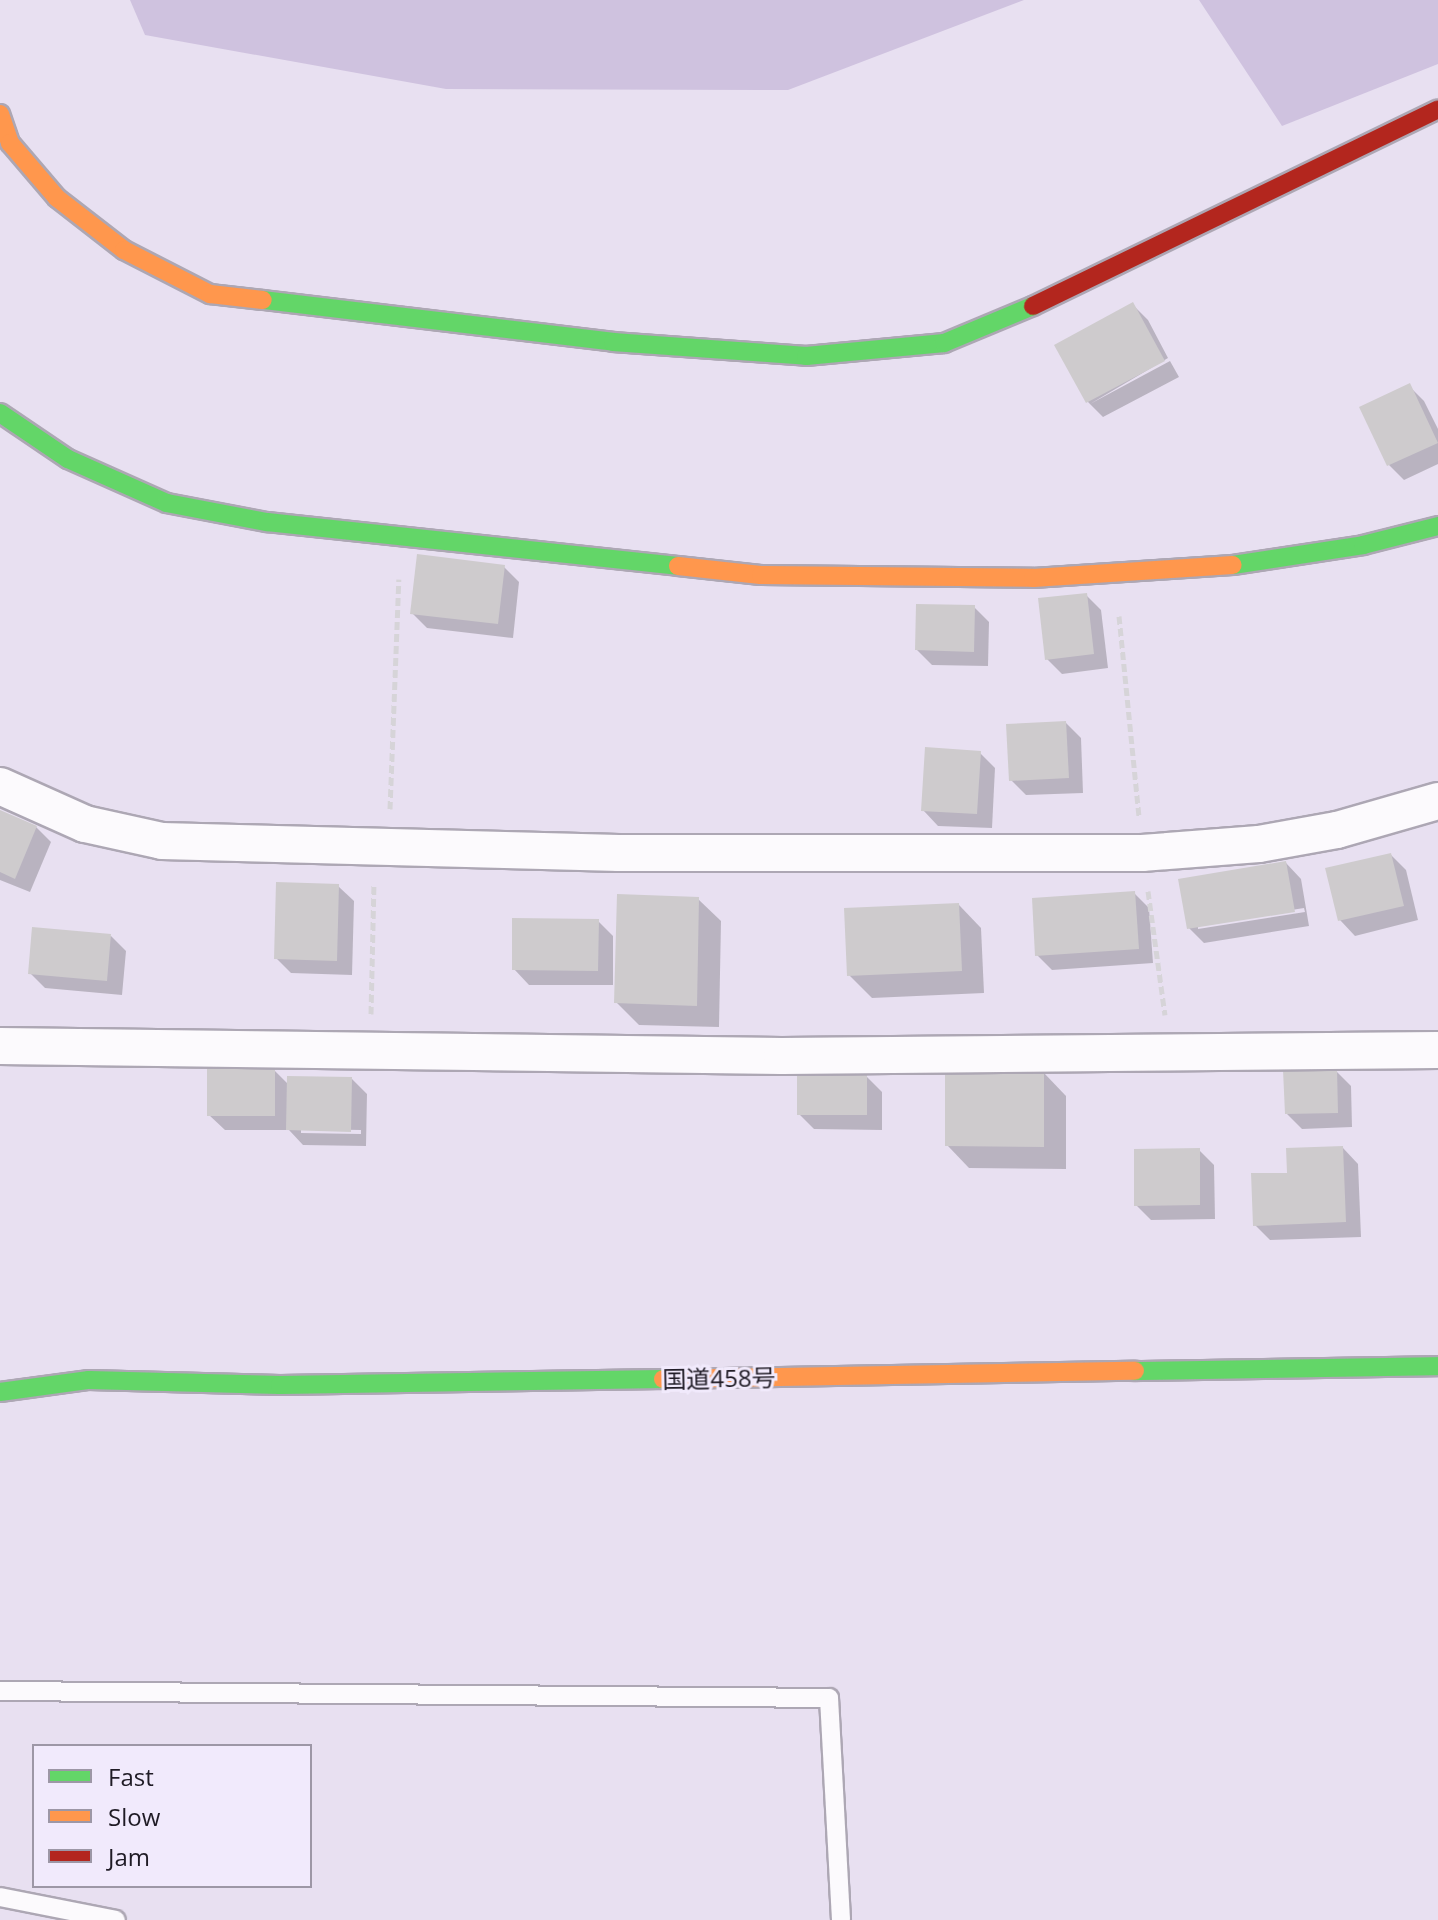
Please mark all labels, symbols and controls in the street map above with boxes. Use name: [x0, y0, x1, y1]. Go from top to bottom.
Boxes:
street label: 国道458号: [662, 1363, 776, 1393]
legend: [32, 1744, 312, 1888]
text: Fast: [108, 1760, 154, 1793]
text: Slow: [108, 1800, 160, 1833]
text: Jam: [108, 1840, 150, 1873]

